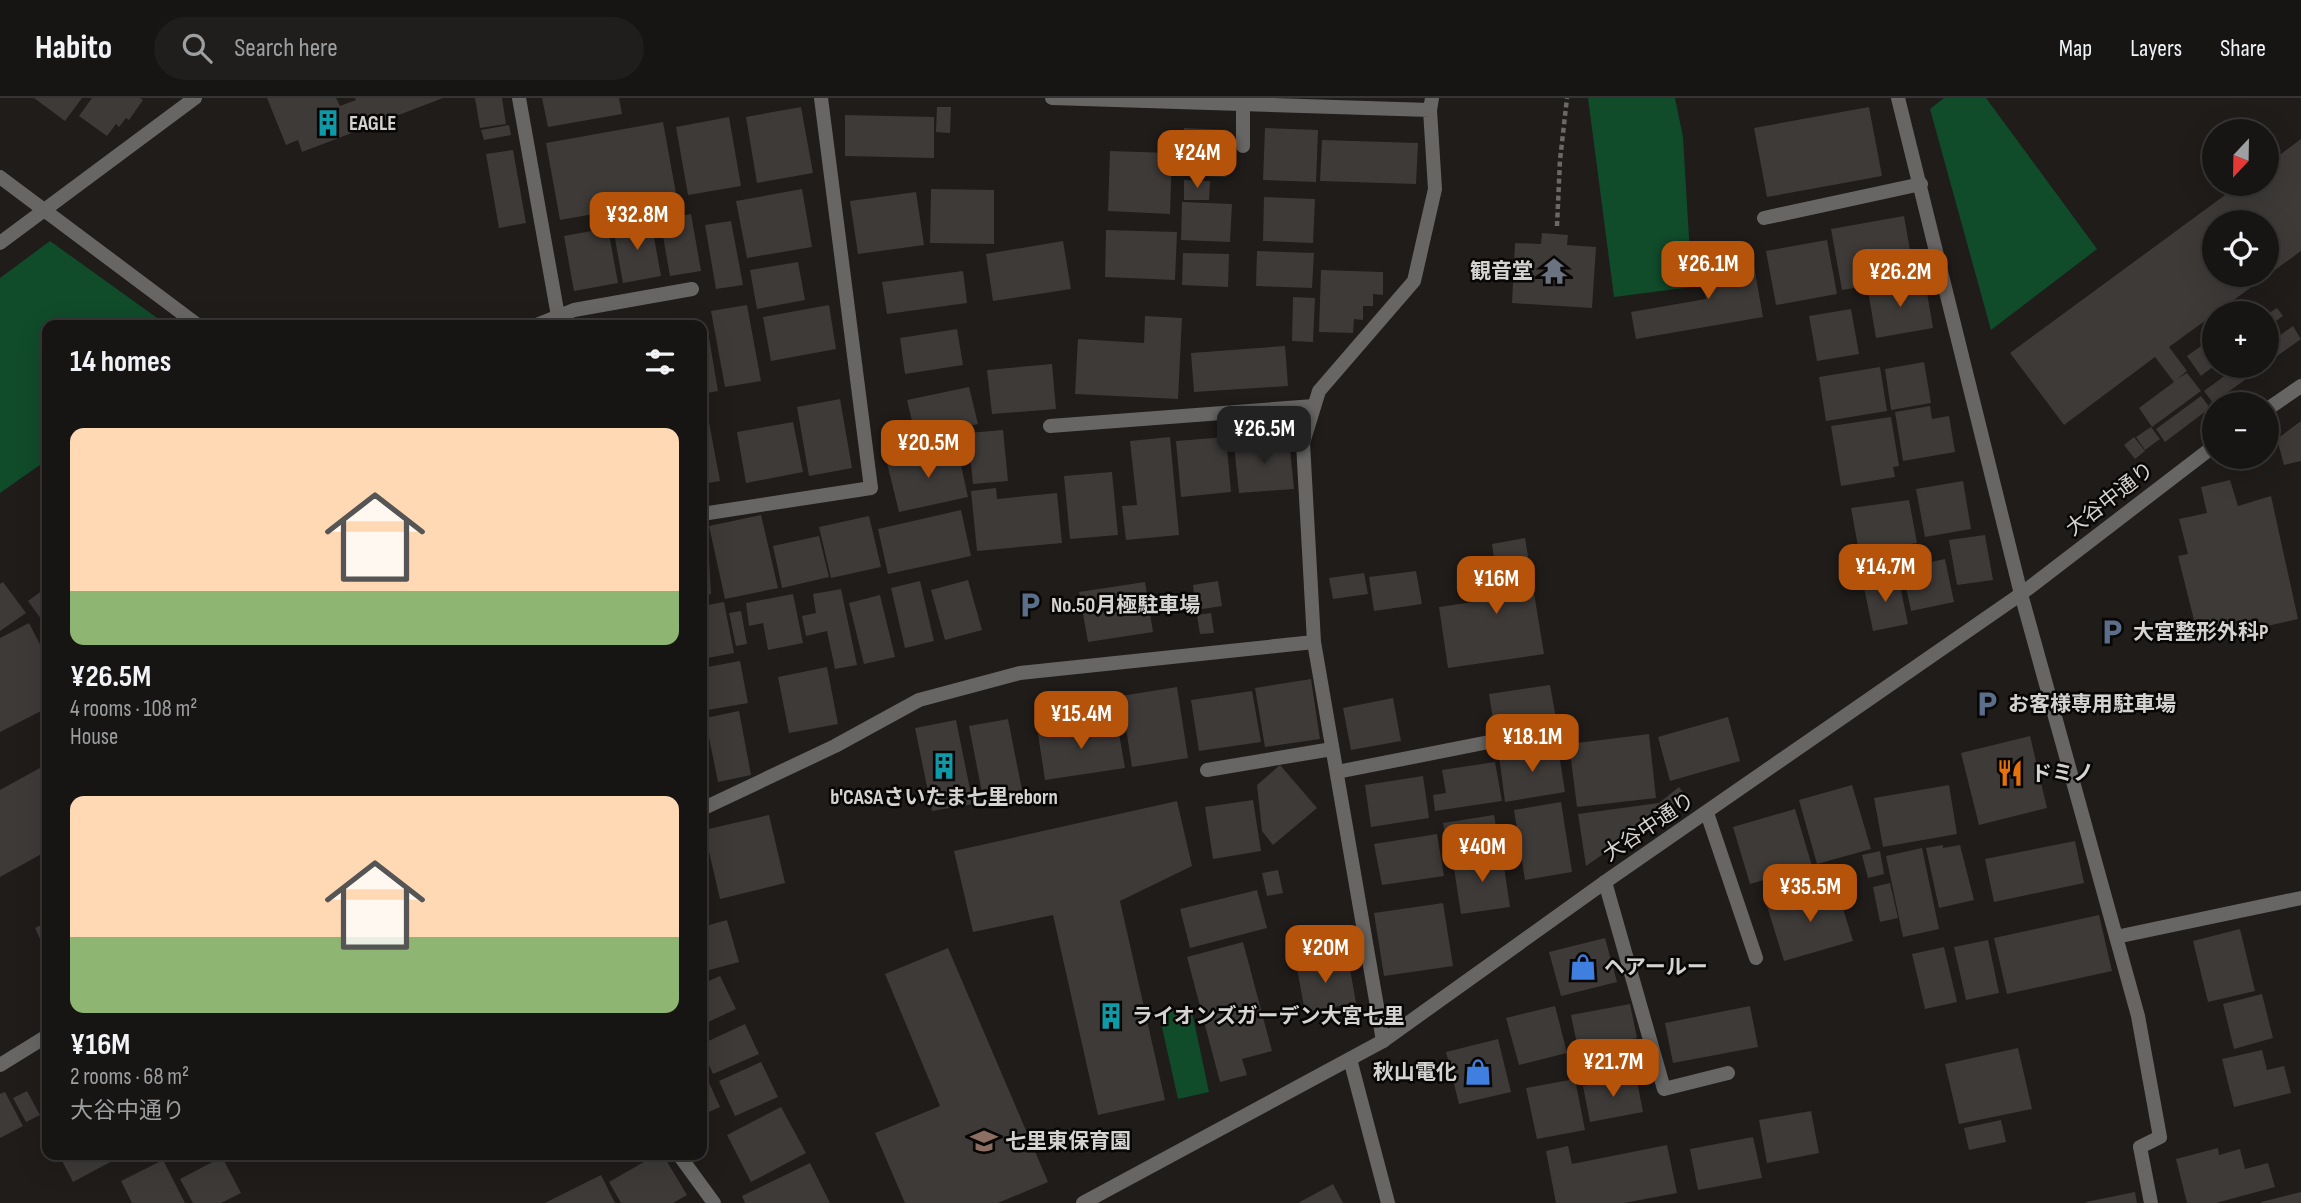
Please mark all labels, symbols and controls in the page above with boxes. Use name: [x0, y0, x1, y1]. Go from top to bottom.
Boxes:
search box: [154, 17, 644, 80]
text: Habito: [35, 28, 112, 68]
icon: search: [178, 29, 216, 67]
text: Search here: [234, 33, 338, 64]
text: Map: [2059, 34, 2092, 63]
text: Layers: [2130, 34, 2182, 63]
text: Share: [2220, 34, 2266, 63]
building icon: EAGLE: [313, 108, 343, 138]
place label: EAGLE: [349, 111, 396, 136]
north arrow: [2202, 119, 2278, 196]
map controls: [2202, 119, 2279, 469]
pin: ¥24M: [1156, 130, 1238, 190]
text: ¥24M: [1173, 139, 1221, 167]
pin: ¥32.8M: [580, 192, 694, 252]
text: ¥32.8M: [606, 201, 668, 229]
button: locate: [2202, 210, 2279, 287]
pin: ¥26.1M: [1651, 242, 1765, 301]
text: ¥26.1M: [1677, 250, 1739, 278]
pin: ¥26.2M: [1843, 250, 1957, 309]
temple icon: 観音堂: [1539, 256, 1569, 286]
text: ¥26.2M: [1869, 258, 1931, 286]
place label: 観音堂: [1470, 259, 1533, 284]
button: +: [2202, 301, 2279, 378]
icon: filters: [641, 343, 679, 381]
text: 14 homes: [70, 344, 171, 380]
button: −: [2202, 392, 2279, 469]
pin: ¥26.5M: [1207, 406, 1321, 466]
text: ¥26.5M: [1233, 415, 1295, 443]
pin: ¥20.5M: [871, 420, 985, 480]
text: ¥20.5M: [897, 429, 959, 457]
street label: 大谷中通り: [2061, 457, 2159, 541]
icon: home: [312, 474, 438, 600]
pin: ¥14.7M: [1828, 545, 1942, 604]
text: ¥14.7M: [1855, 553, 1915, 581]
pin: ¥16M: [1455, 556, 1537, 616]
text: ¥16M: [1473, 565, 1519, 593]
parking icon: No.50月極駐車場: [1015, 590, 1045, 620]
place label: No.50月極駐車場: [1051, 593, 1200, 618]
parking icon: 大宮整形外科P: [2097, 617, 2127, 647]
place label: 大宮整形外科P: [2133, 620, 2269, 645]
text: ¥26.5M: [70, 659, 151, 695]
parking icon: お客様専用駐車場: [1972, 689, 2002, 719]
pin: ¥15.4M: [1024, 692, 1138, 751]
place label: お客様専用駐車場: [2008, 692, 2176, 717]
text: 4 rooms · 108 m²: [70, 695, 197, 723]
text: ¥15.4M: [1050, 700, 1112, 728]
pin: ¥18.1M: [1475, 714, 1589, 774]
text: House: [70, 723, 118, 751]
text: ¥18.1M: [1502, 723, 1562, 751]
building icon: b'CASAさいたま七里reborn: [929, 751, 959, 781]
restaurant icon: ドミノ: [1995, 758, 2025, 788]
place label: ドミノ: [2031, 761, 2094, 786]
place label: b'CASAさいたま七里reborn: [830, 785, 1058, 810]
street label: 大谷中通り: [1598, 787, 1700, 867]
pin: ¥40M: [1441, 824, 1523, 884]
text: ¥40M: [1458, 833, 1506, 861]
icon: home: [312, 842, 438, 968]
pin: ¥35.5M: [1753, 864, 1867, 924]
text: ¥35.5M: [1779, 873, 1841, 901]
pin: ¥20M: [1284, 926, 1366, 985]
text: ¥20M: [1301, 934, 1349, 962]
shop icon: ヘアールー: [1568, 952, 1598, 982]
place label: ヘアールー: [1604, 955, 1708, 980]
building icon: ライオンズガーデン大宮七里: [1096, 1001, 1126, 1031]
place label: ライオンズガーデン大宮七里: [1132, 1004, 1405, 1029]
text: ¥16M: [70, 1027, 130, 1063]
pin: ¥21.7M: [1556, 1040, 1670, 1099]
text: ¥21.7M: [1583, 1048, 1643, 1076]
shop icon: 秋山電化: [1463, 1057, 1493, 1087]
place label: 秋山電化: [1373, 1060, 1457, 1085]
text: 2 rooms · 68 m²: [70, 1063, 189, 1091]
text: 大谷中通り: [70, 1097, 185, 1125]
school or university icon: 七里東保育園: [969, 1126, 999, 1156]
place label: 七里東保育園: [1005, 1129, 1131, 1154]

